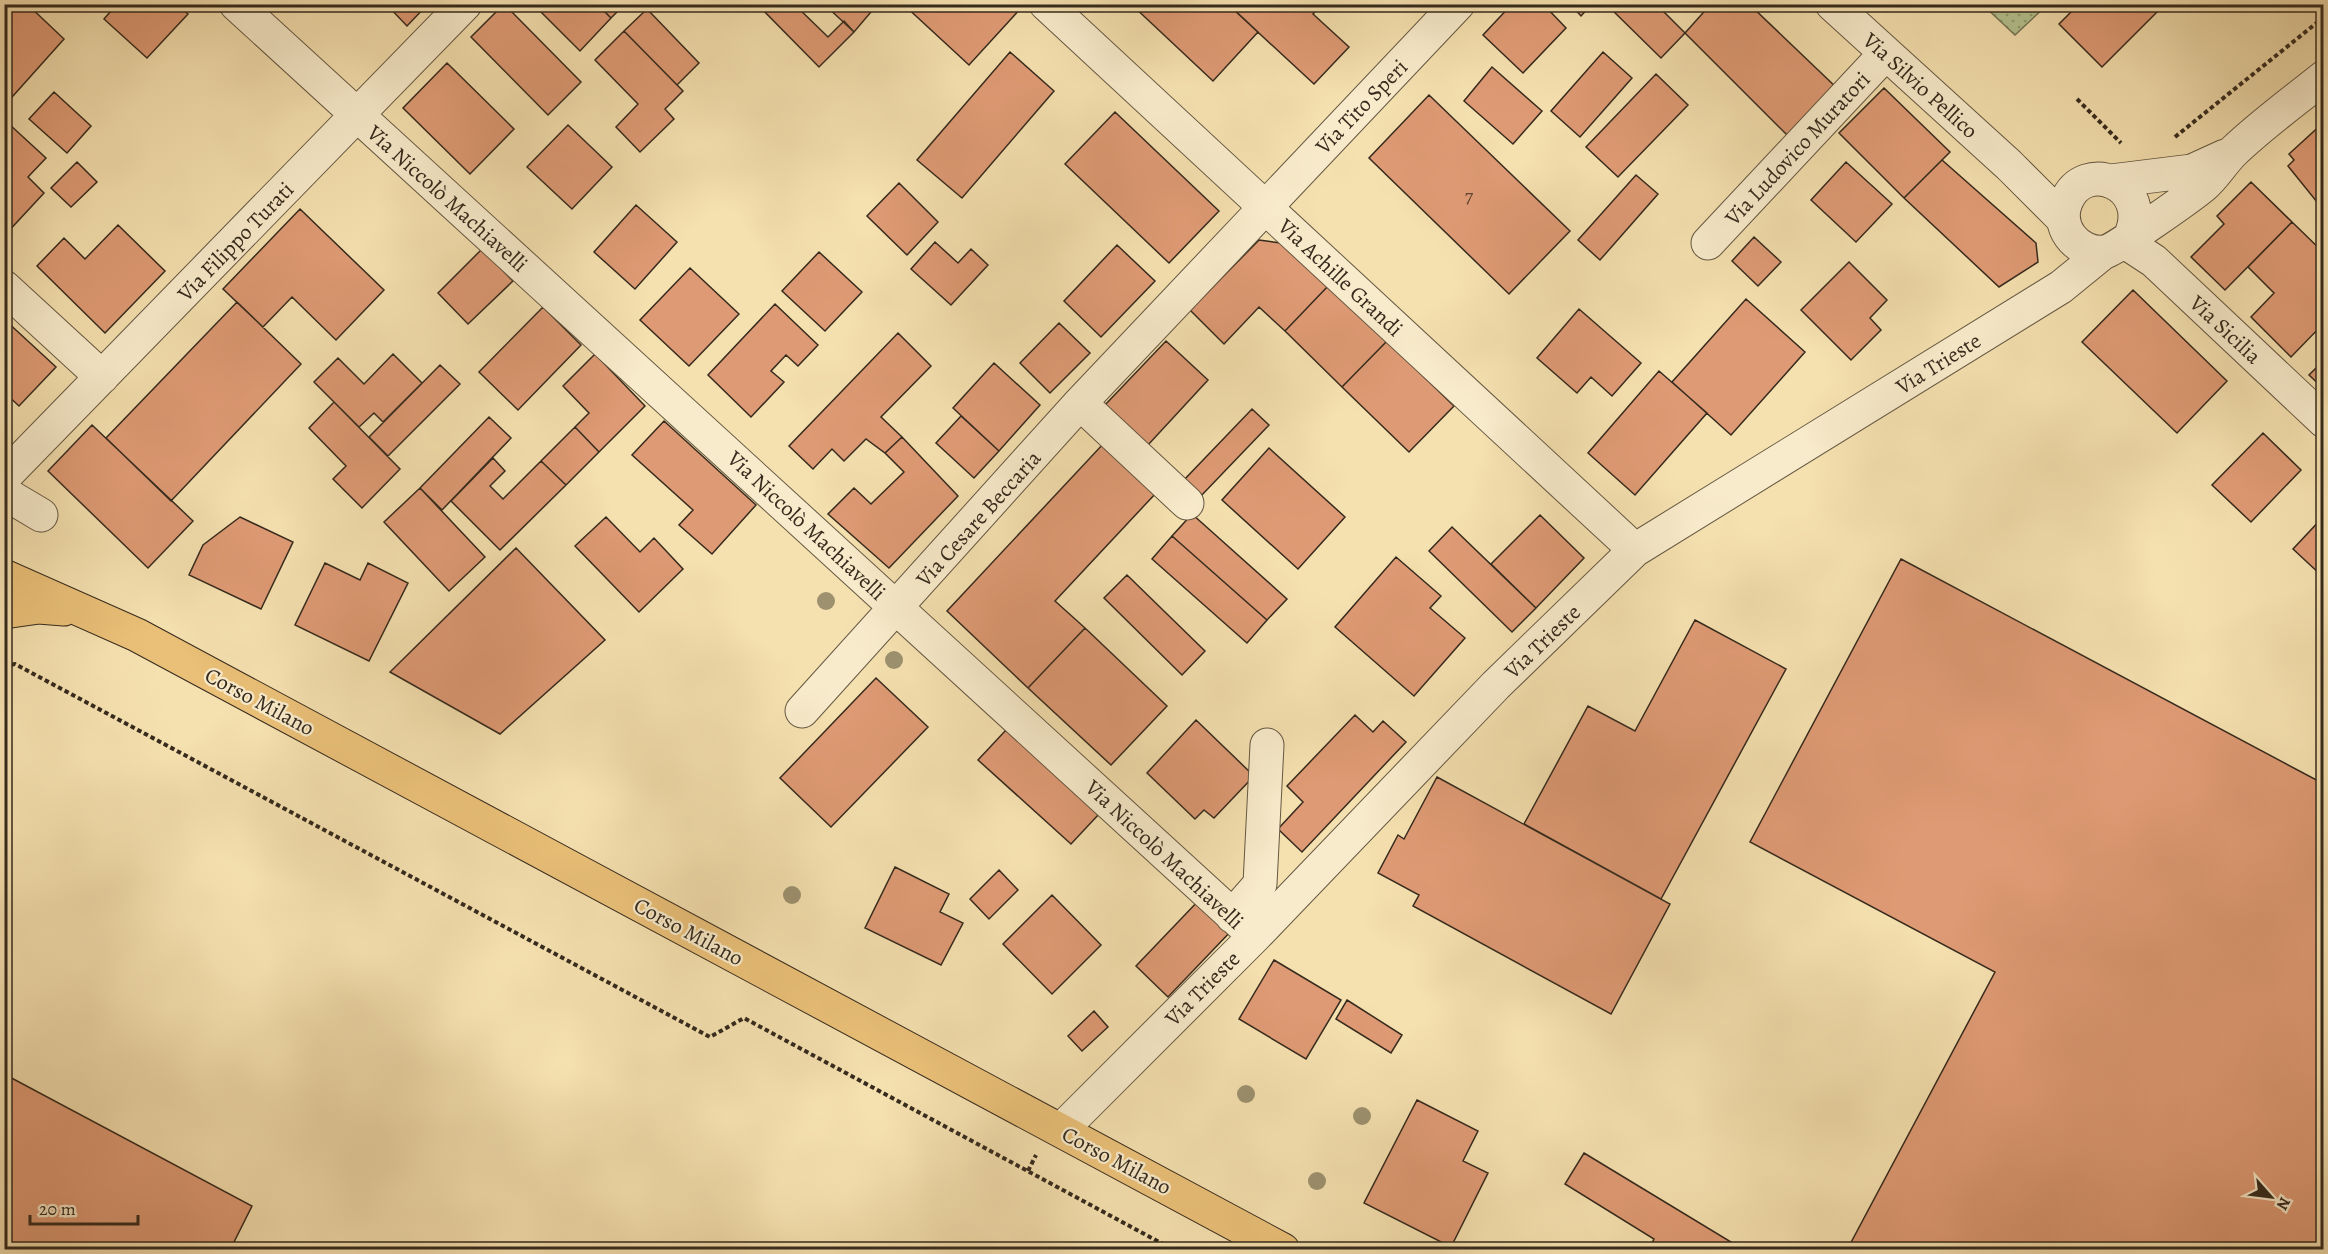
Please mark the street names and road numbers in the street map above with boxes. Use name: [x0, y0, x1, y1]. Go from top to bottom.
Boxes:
street label: Via Silvio Pellico: [1855, 25, 1984, 146]
street label: Via Tito Speri: [1308, 53, 1415, 161]
street label: Via Ludovico Muratori: [1718, 65, 1877, 233]
street label: Via Niccolò Machiavelli: [360, 118, 534, 279]
street label: Via Filippo Turati: [170, 175, 301, 309]
street label: Via Achille Grandi: [1271, 211, 1409, 344]
street label: Via Sicilia: [2182, 288, 2268, 371]
street label: Via Trieste: [1889, 326, 1987, 402]
street label: Via Cesare Beccaria: [909, 443, 1049, 594]
street label: Via Niccolò Machiavelli: [720, 444, 892, 607]
street label: Via Trieste: [1497, 598, 1587, 686]
street label: Corso Milano: [199, 660, 320, 743]
street label: Via Niccolò Machiavelli: [1078, 773, 1250, 936]
street label: Corso Milano: [628, 890, 749, 973]
street label: Via Trieste: [1158, 944, 1247, 1034]
street label: Corso Milano: [1056, 1119, 1177, 1202]

